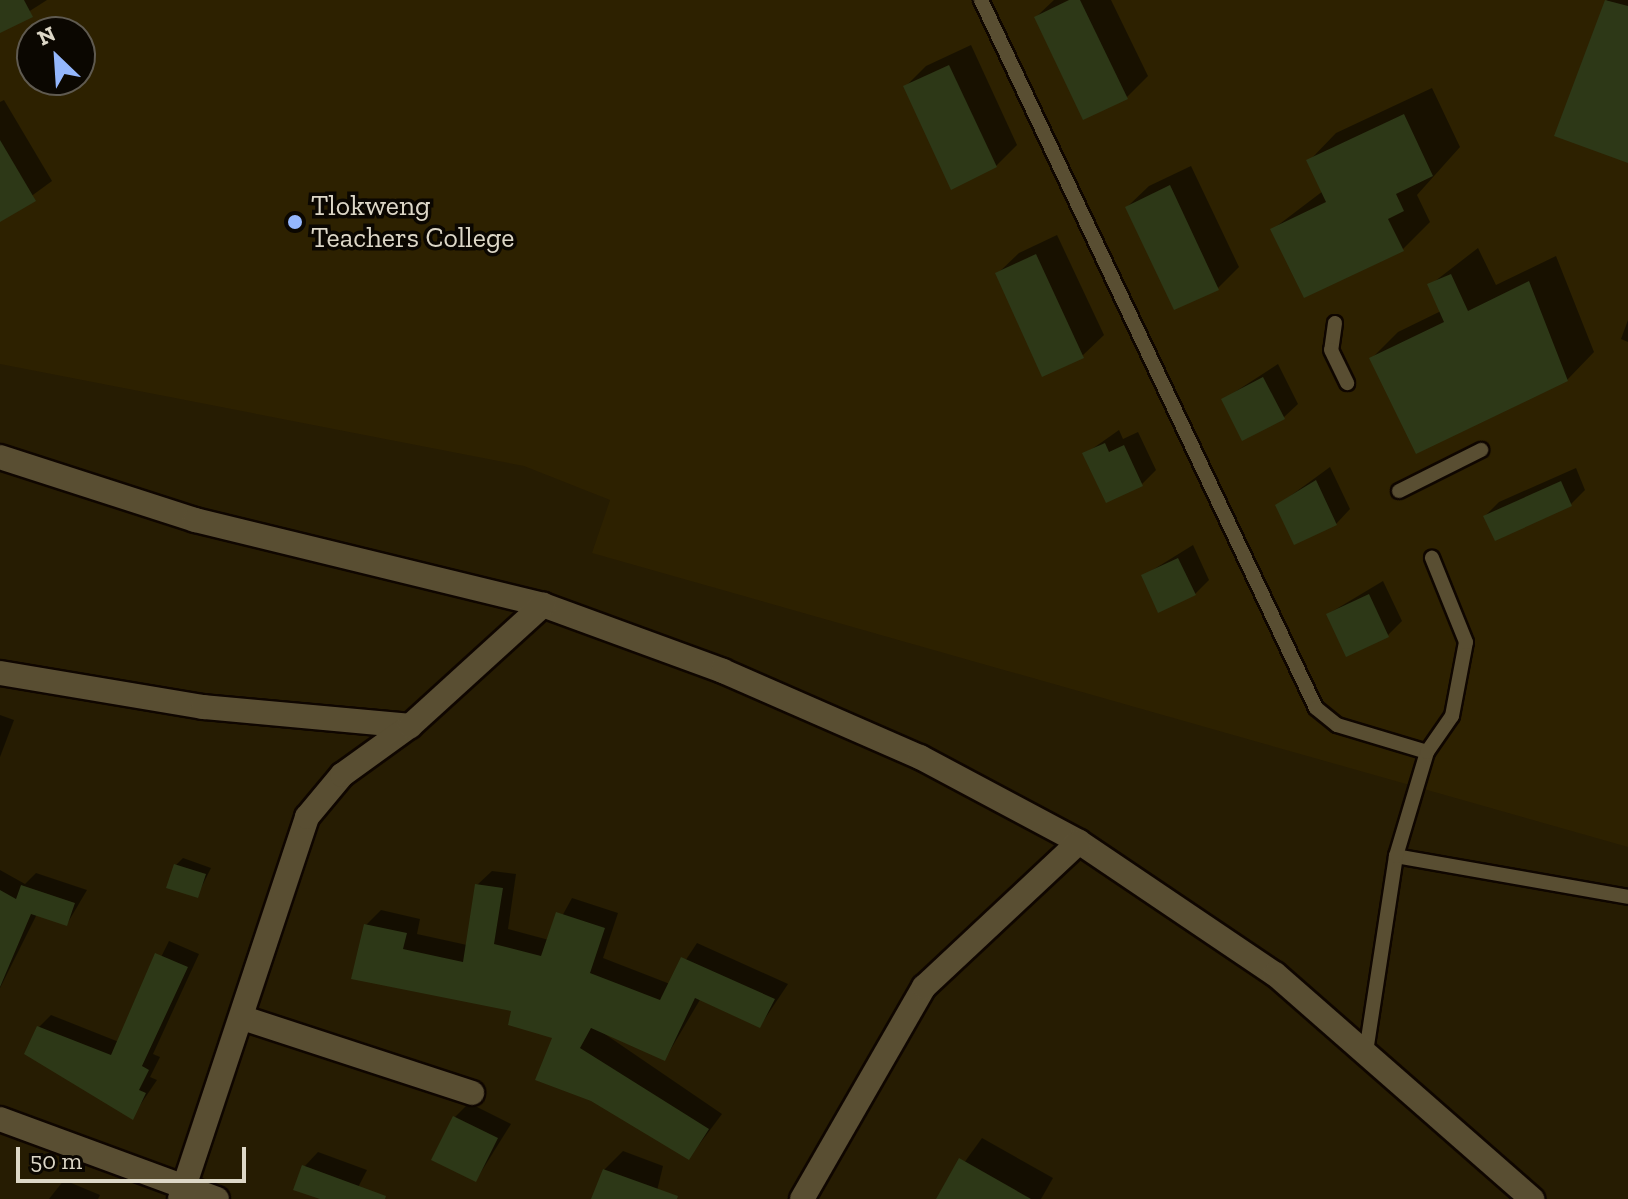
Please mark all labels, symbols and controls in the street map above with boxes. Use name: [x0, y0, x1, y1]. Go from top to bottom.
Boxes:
north arrow: [16, 16, 96, 96]
text: N: [33, 20, 60, 51]
place label: Tlokweng Teachers College: [311, 189, 514, 255]
marker: Tlokweng Teachers College: [286, 213, 304, 231]
scale bar: [20, 1131, 250, 1181]
text: 50 m: [30, 1146, 82, 1175]

